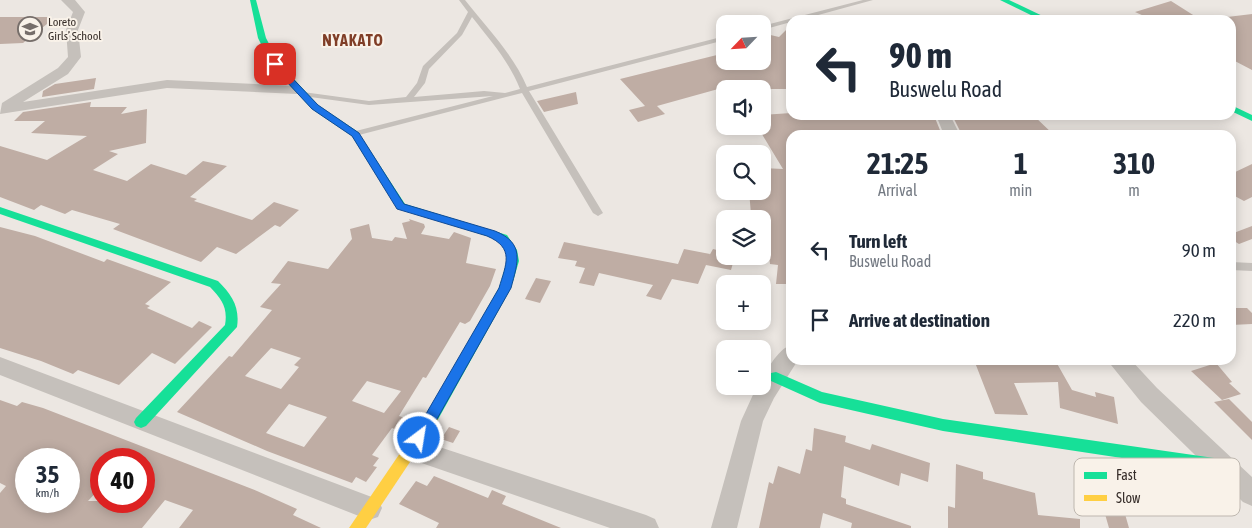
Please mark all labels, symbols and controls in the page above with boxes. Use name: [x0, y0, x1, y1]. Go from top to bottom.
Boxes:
place label: Loreto Girls’ School: [48, 15, 102, 43]
north arrow: [716, 15, 771, 70]
map controls: [716, 15, 771, 395]
school or university icon: Loreto Girls’ School: [17, 16, 43, 42]
district label: NYAKATO: [322, 31, 384, 49]
icon: left: [806, 35, 871, 100]
text: 90 m: [889, 35, 952, 75]
pin: [254, 43, 296, 85]
icon: arrive: [261, 50, 289, 78]
text: Buswelu Road: [889, 76, 1002, 102]
button: sound: [716, 80, 771, 135]
button: search: [716, 145, 771, 200]
text: 21:25: [867, 146, 928, 180]
text: 1: [1014, 146, 1028, 180]
text: 310: [1113, 146, 1155, 180]
text: Arrival: [878, 181, 917, 199]
text: min: [1009, 181, 1032, 199]
text: m: [1128, 181, 1140, 199]
button: layers: [716, 210, 771, 265]
text: Turn left: [849, 230, 907, 252]
icon: left: [806, 236, 834, 264]
text: 90 m: [1182, 239, 1216, 261]
text: Buswelu Road: [849, 252, 931, 270]
button: +: [716, 275, 771, 330]
icon: arrive: [806, 306, 834, 334]
text: Arrive at destination: [849, 309, 990, 331]
text: 220 m: [1173, 309, 1216, 331]
button: −: [716, 340, 771, 395]
position arrow: [392, 411, 444, 463]
speed limit sign: 40: [90, 448, 155, 513]
legend: [1074, 458, 1240, 516]
text: 35: [36, 460, 59, 488]
text: Fast: [1116, 467, 1137, 483]
text: km/h: [36, 486, 59, 500]
text: Slow: [1116, 490, 1141, 506]

